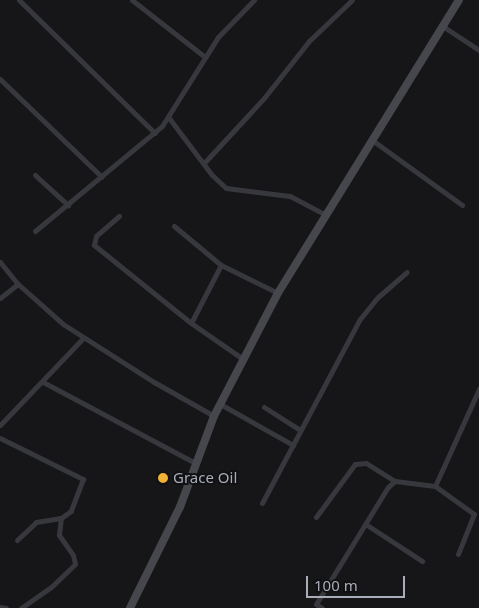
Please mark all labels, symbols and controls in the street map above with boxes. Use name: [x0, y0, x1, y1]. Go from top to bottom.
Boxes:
place label: Grace Oil: [173, 469, 237, 487]
marker: Grace Oil: [157, 472, 169, 484]
scale bar: [309, 566, 408, 598]
text: 100 m: [314, 575, 358, 595]

